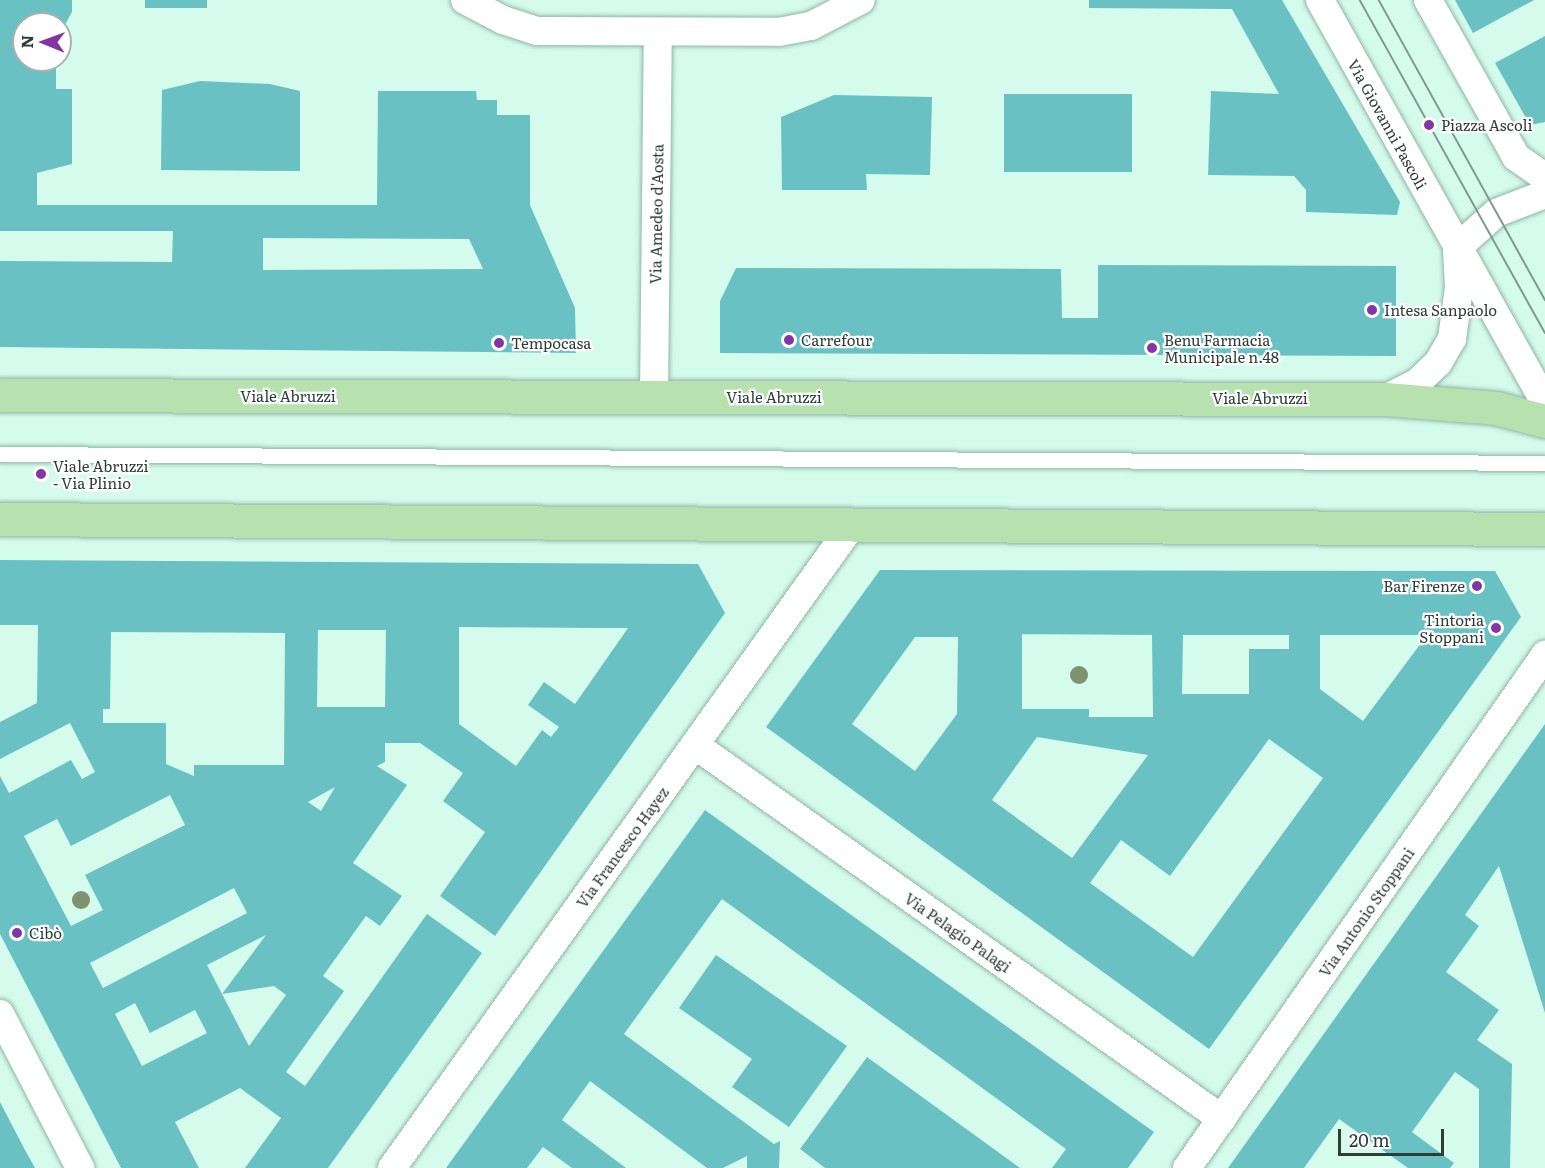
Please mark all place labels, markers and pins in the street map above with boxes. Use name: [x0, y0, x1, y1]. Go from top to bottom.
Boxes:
place label: Piazza Ascoli: [1441, 116, 1533, 134]
marker: Piazza Ascoli: [1422, 118, 1436, 132]
place label: Intesa Sanpaolo: [1384, 301, 1497, 319]
marker: Intesa Sanpaolo: [1365, 303, 1379, 317]
place label: Benu Farmacia Municipale n.48: [1164, 330, 1279, 365]
place label: Carrefour: [801, 331, 872, 349]
marker: Carrefour: [782, 333, 796, 347]
place label: Tempocasa: [511, 334, 591, 352]
marker: Tempocasa: [492, 336, 506, 350]
marker: Benu Farmacia Municipale n.48: [1145, 341, 1159, 355]
place label: Viale Abruzzi - Via Plinio: [53, 456, 148, 491]
marker: Viale Abruzzi - Via Plinio: [34, 467, 48, 481]
place label: Bar Firenze: [1383, 577, 1465, 595]
marker: Bar Firenze: [1470, 579, 1484, 593]
place label: Tintoria Stoppani: [1419, 610, 1484, 645]
marker: Tintoria Stoppani: [1489, 621, 1503, 635]
place label: Cibò: [29, 924, 62, 942]
marker: Cibò: [10, 926, 24, 940]

